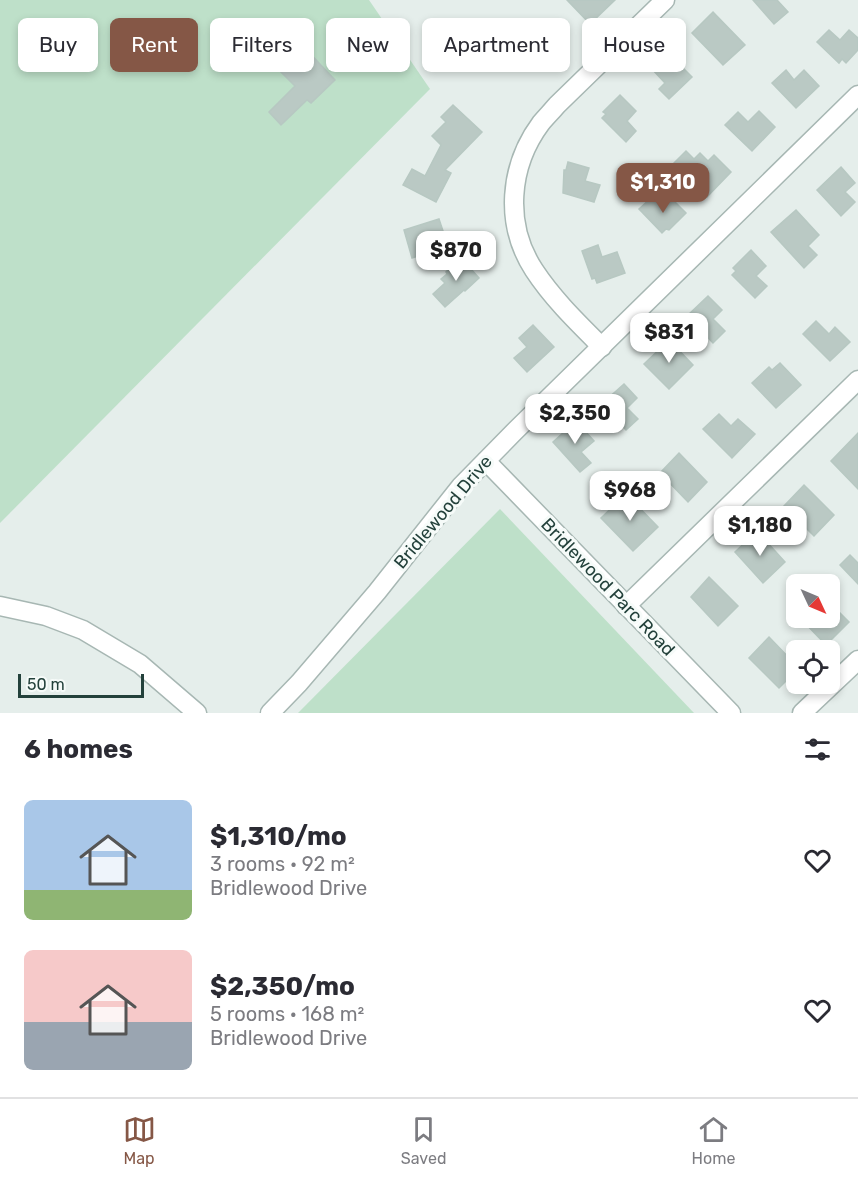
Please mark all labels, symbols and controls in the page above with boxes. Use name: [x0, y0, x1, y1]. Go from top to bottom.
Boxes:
chip: Buy: [18, 18, 98, 72]
chip: Rent: [110, 18, 198, 72]
chip: Filters: [210, 18, 314, 72]
chip: New: [326, 18, 410, 72]
chip: Apartment: [422, 18, 570, 72]
chip: House: [582, 18, 686, 72]
pin: $1,310: [614, 163, 712, 214]
text: $1,310: [630, 170, 696, 194]
pin: $870: [420, 231, 492, 282]
text: $870: [430, 238, 482, 262]
pin: $831: [633, 313, 705, 364]
text: $831: [644, 320, 694, 344]
pin: $2,350: [526, 394, 624, 445]
text: $2,350: [539, 401, 611, 425]
street label: Bridlewood Drive: [389, 451, 497, 573]
pin: $968: [594, 471, 666, 522]
text: $968: [604, 478, 656, 502]
pin: $1,180: [711, 506, 809, 557]
text: $1,180: [728, 513, 792, 537]
street label: Bridlewood Parc Road: [536, 514, 680, 660]
north arrow: [786, 574, 840, 628]
map controls: [786, 574, 840, 694]
button: locate: [786, 640, 840, 694]
scale bar: [18, 671, 144, 698]
text: 50 m: [27, 675, 65, 694]
icon: filters: [801, 733, 834, 766]
text: 6 homes: [24, 734, 133, 765]
text: $1,310/mo: [210, 821, 347, 852]
icon: home: [72, 824, 144, 896]
icon: heart: [801, 844, 834, 877]
text: 3 rooms · 92 m²: [210, 852, 355, 876]
text: Bridlewood Drive: [210, 876, 367, 900]
text: $2,350/mo: [210, 971, 355, 1002]
icon: home: [72, 974, 144, 1046]
icon: heart: [801, 994, 834, 1027]
text: 5 rooms · 168 m²: [210, 1002, 364, 1026]
text: Bridlewood Drive: [210, 1026, 367, 1050]
tab: Map: [123, 1113, 156, 1168]
tab: Saved: [401, 1113, 446, 1168]
tab: Home: [692, 1113, 735, 1168]

